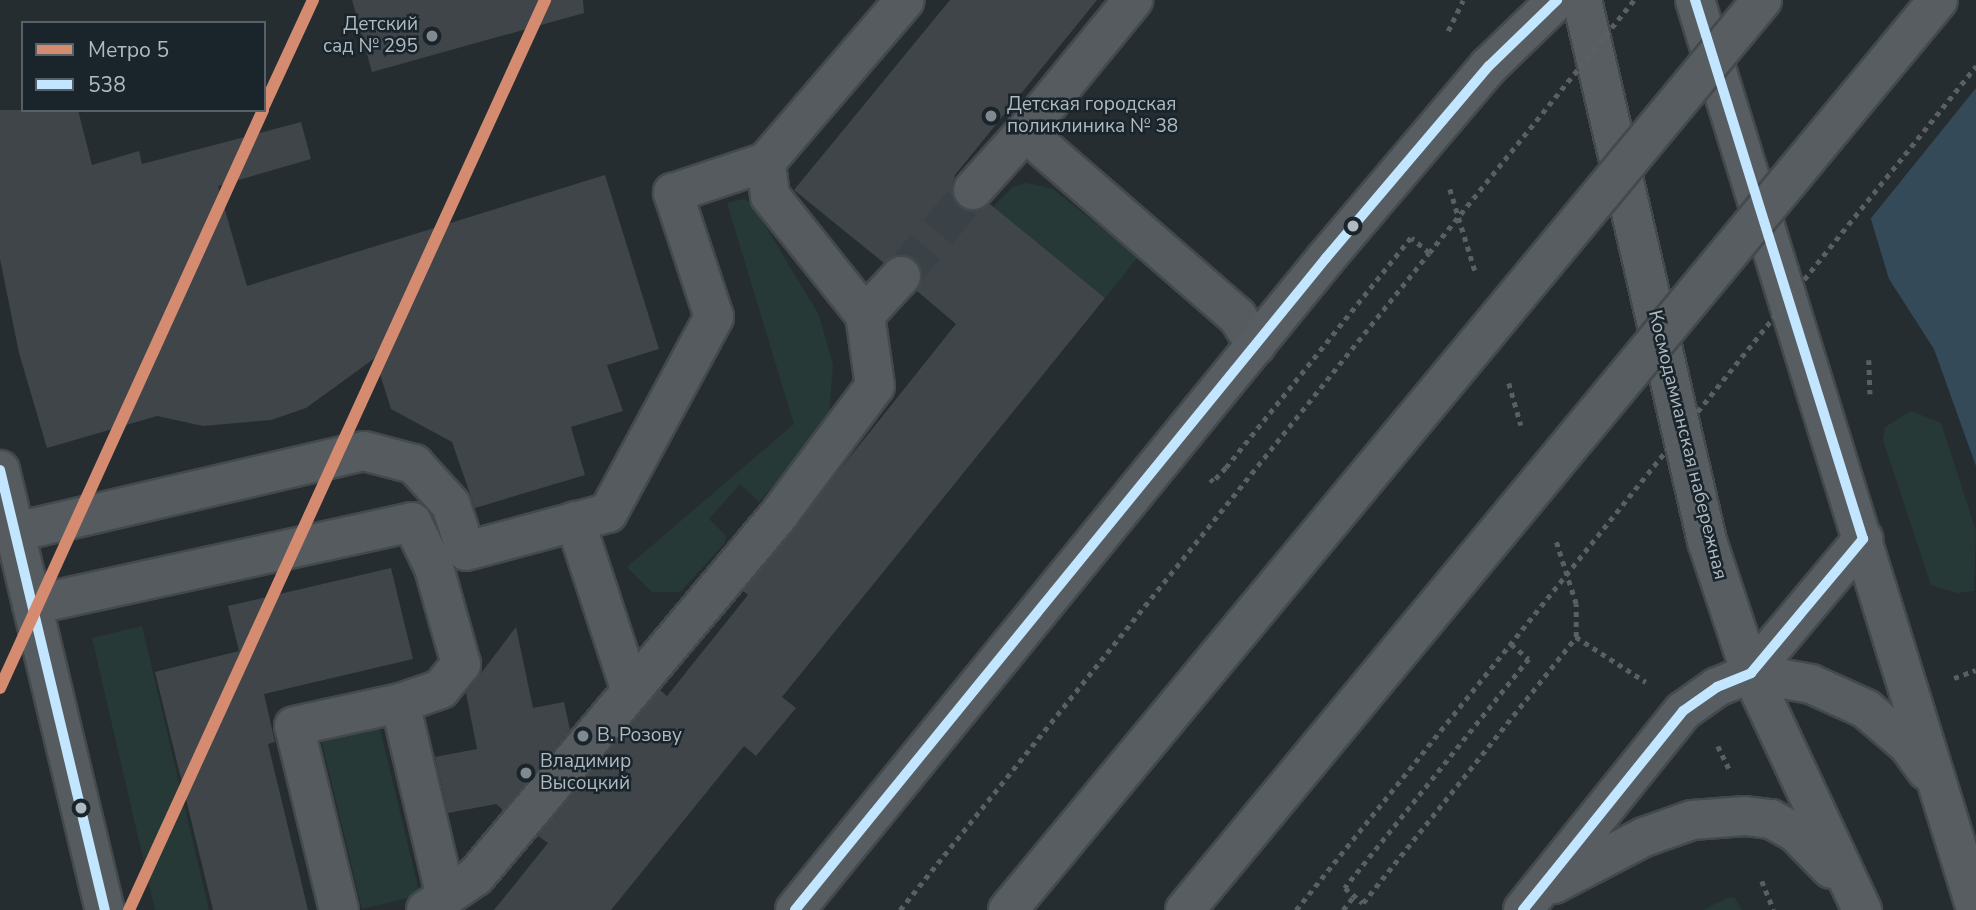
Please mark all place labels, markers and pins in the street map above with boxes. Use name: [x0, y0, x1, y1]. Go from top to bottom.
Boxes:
place label: Детский сад № 295: [323, 14, 418, 58]
marker: Детский сад № 295: [424, 28, 440, 44]
place label: Детская городская поликлиника № 38: [1007, 94, 1178, 138]
marker: Детская городская поликлиника № 38: [981, 106, 1001, 126]
unlabelled marker: [1346, 219, 1360, 233]
place label: В. Розову: [597, 725, 682, 747]
marker: В. Розову: [575, 728, 591, 744]
place label: Владимир Высоцкий: [540, 751, 631, 795]
marker: Владимир Высоцкий: [518, 765, 534, 781]
unlabelled marker: [74, 801, 88, 815]

